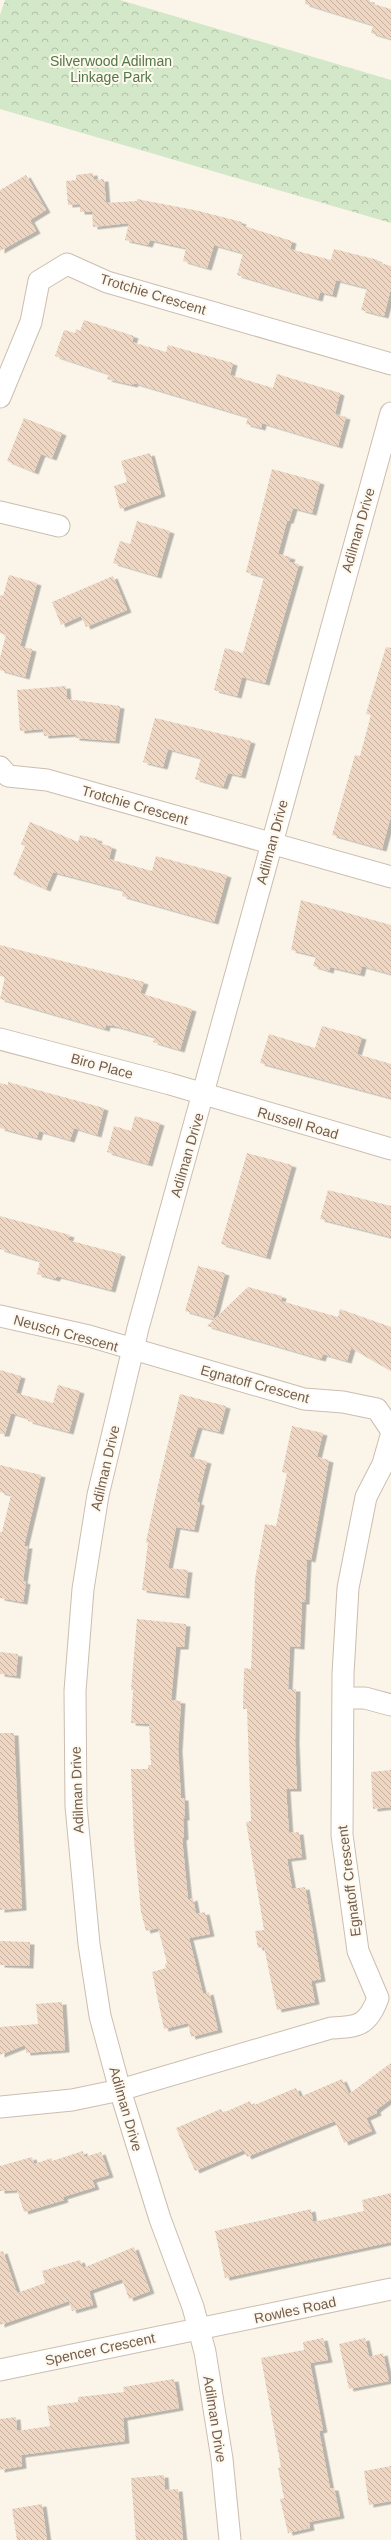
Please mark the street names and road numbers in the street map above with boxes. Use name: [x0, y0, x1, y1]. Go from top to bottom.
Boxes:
street label: Trotchie Crescent: [98, 270, 208, 318]
street label: Adilman Drive: [338, 486, 378, 574]
street label: Trotchie Crescent: [80, 782, 190, 828]
street label: Adilman Drive: [253, 798, 291, 886]
street label: Biro Place: [69, 1050, 135, 1082]
street label: Russell Road: [256, 1104, 340, 1142]
street label: Adilman Drive: [167, 1111, 207, 1199]
street label: Neusch Crescent: [12, 1311, 120, 1355]
street label: Egnatoff Crescent: [199, 1362, 311, 1406]
street label: Adilman Drive: [87, 1424, 123, 1512]
street label: Adilman Drive: [67, 1746, 87, 1834]
street label: Egnatoff Crescent: [334, 1824, 364, 1937]
street label: Adilman Drive: [106, 2065, 146, 2153]
street label: Rowles Road: [253, 2294, 337, 2326]
street label: Spencer Crescent: [44, 2330, 157, 2368]
street label: Adilman Drive: [200, 2375, 230, 2463]

